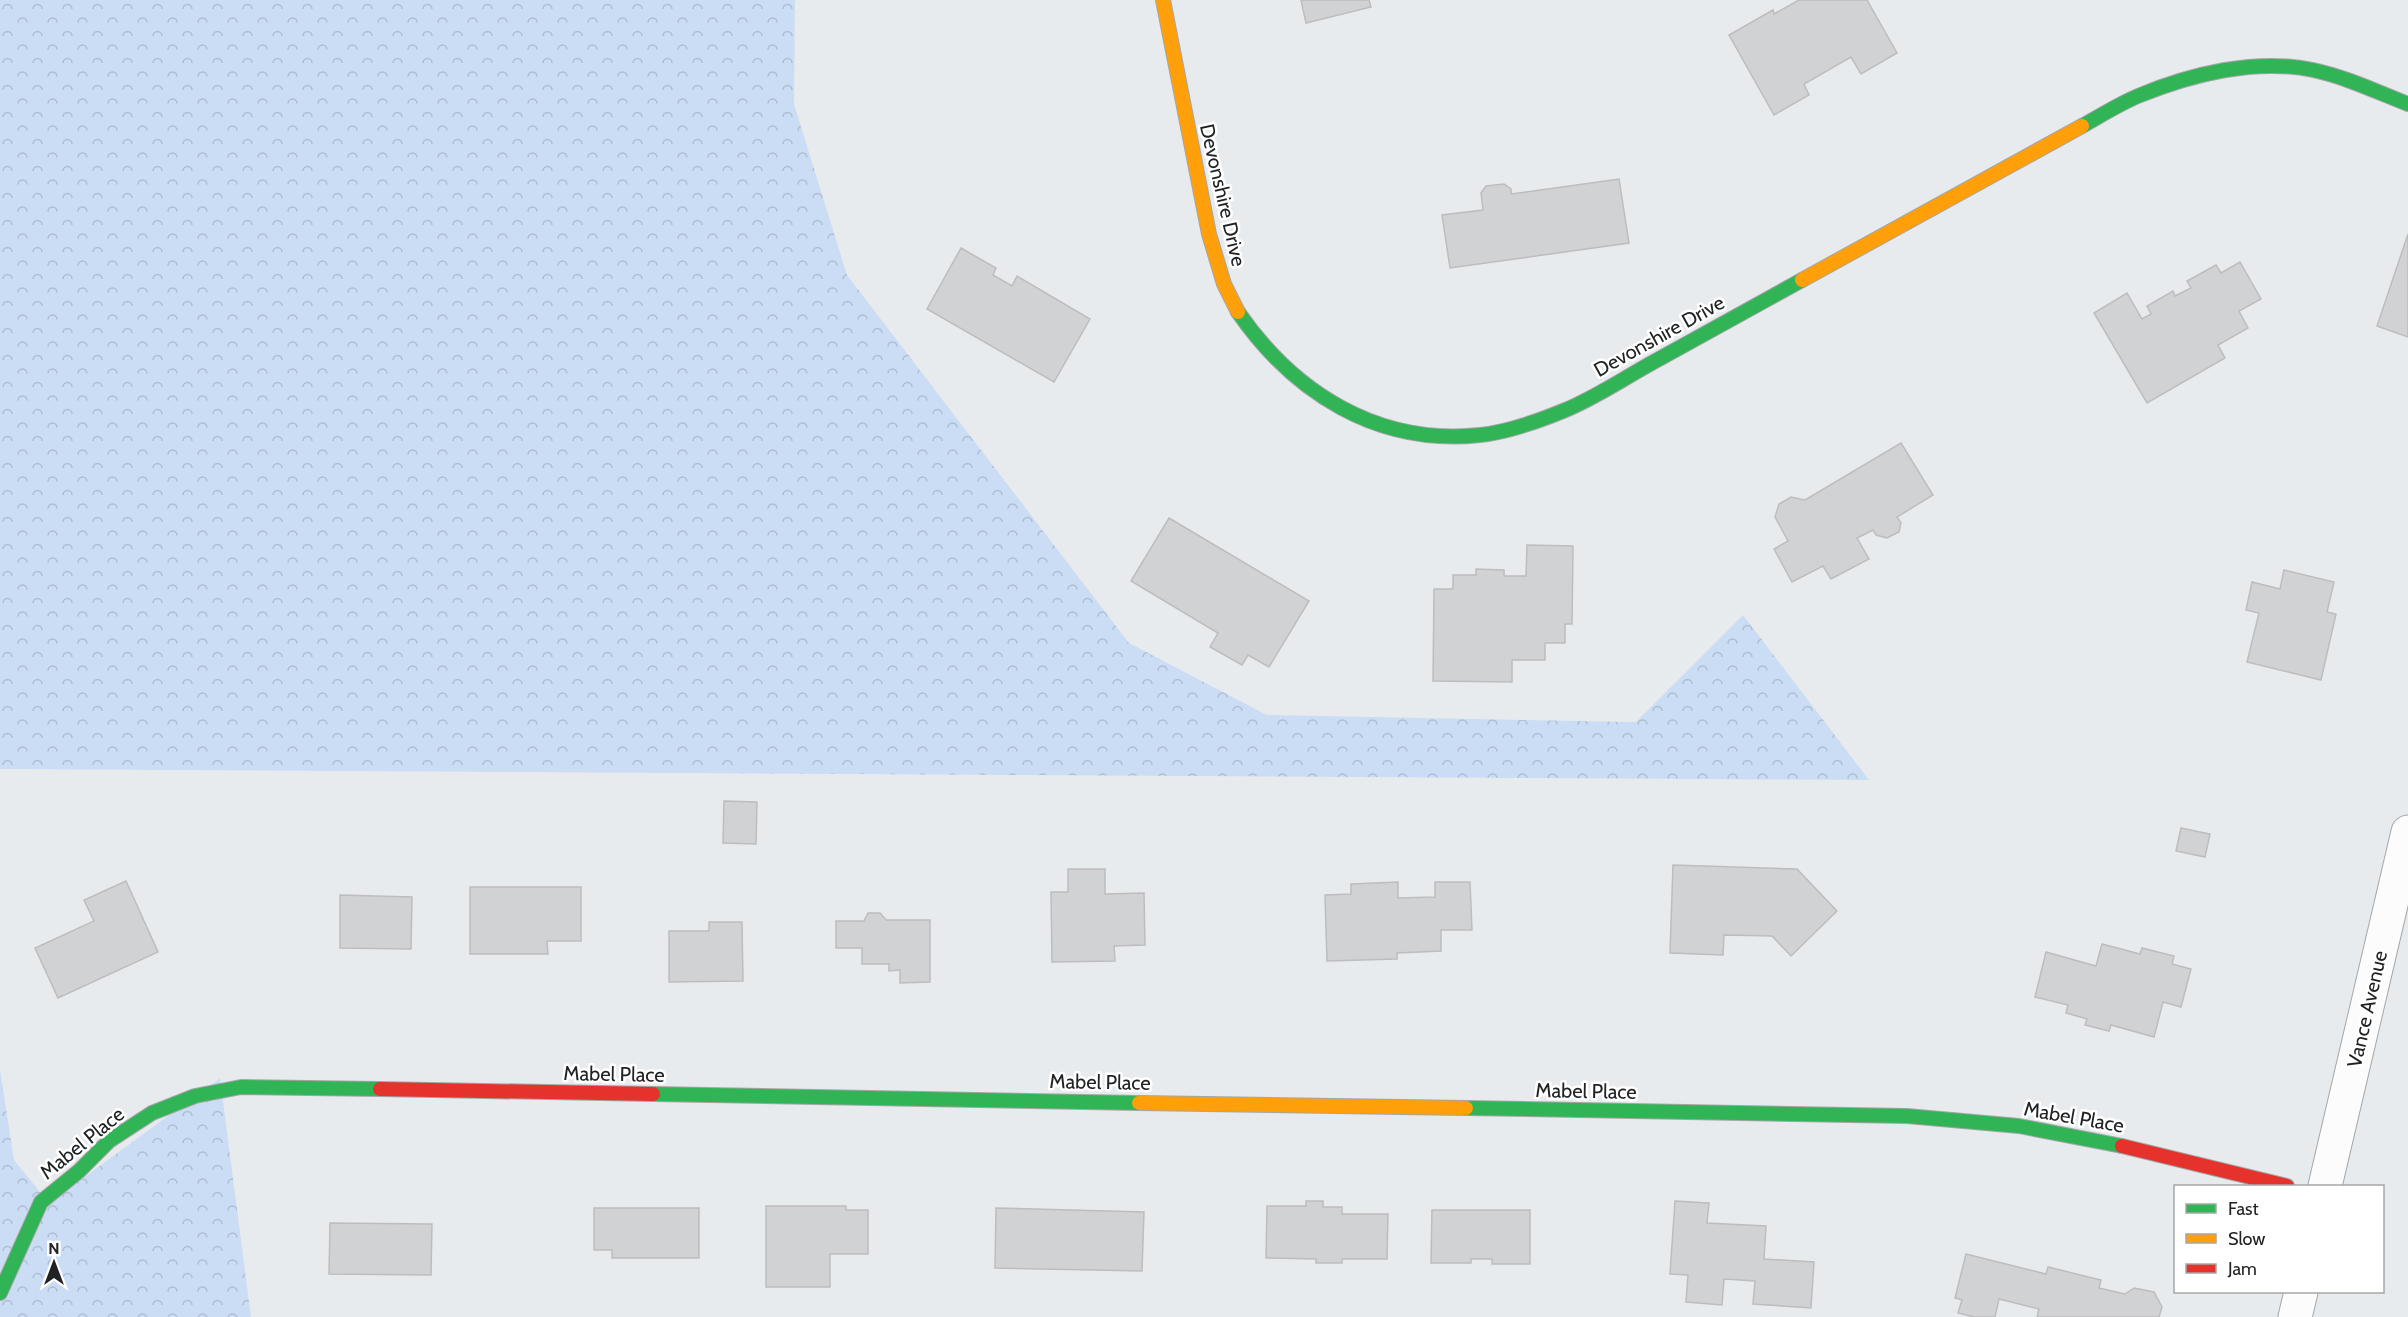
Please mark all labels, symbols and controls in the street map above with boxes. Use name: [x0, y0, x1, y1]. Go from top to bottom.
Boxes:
street label: Devonshire Drive: [1195, 121, 1251, 269]
street label: Devonshire Drive: [1590, 290, 1728, 382]
street label: Vance Avenue: [2342, 948, 2392, 1070]
street label: Mabel Place: [563, 1061, 665, 1087]
street label: Mabel Place: [1049, 1069, 1151, 1095]
street label: Mabel Place: [1535, 1078, 1637, 1104]
street label: Mabel Place: [2022, 1096, 2126, 1138]
street label: Mabel Place: [35, 1102, 129, 1184]
legend: [2174, 1185, 2384, 1293]
text: Fast: [2228, 1198, 2259, 1220]
text: Slow: [2228, 1228, 2265, 1250]
north arrow: [24, 1233, 84, 1293]
text: N: [48, 1239, 60, 1258]
text: Jam: [2227, 1258, 2257, 1280]

